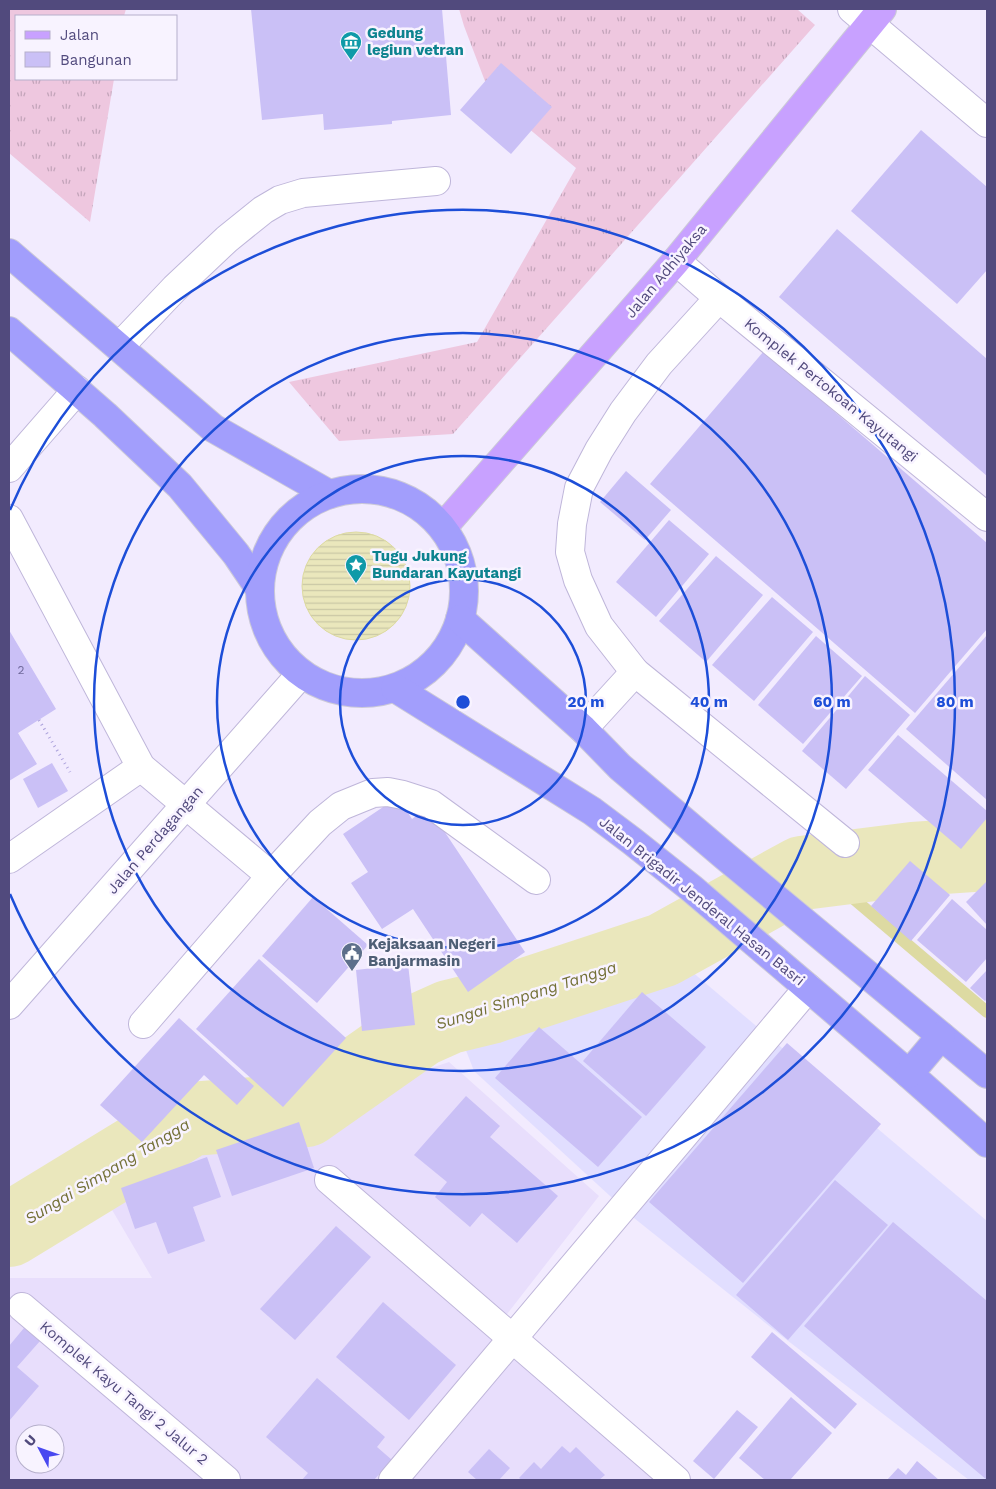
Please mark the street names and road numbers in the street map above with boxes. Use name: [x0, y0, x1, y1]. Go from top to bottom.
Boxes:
street label: Jalan Adhiyaksa: [622, 220, 711, 322]
street label: Komplek Pertokoan Kayutangi: [741, 314, 921, 466]
street label: Jalan Perdagangan: [103, 782, 207, 898]
street label: Jalan Brigadir Jenderal Hasan Basri: [596, 813, 808, 989]
street label: Komplek Kayu Tangi 2 Jalur 2: [36, 1317, 212, 1469]

